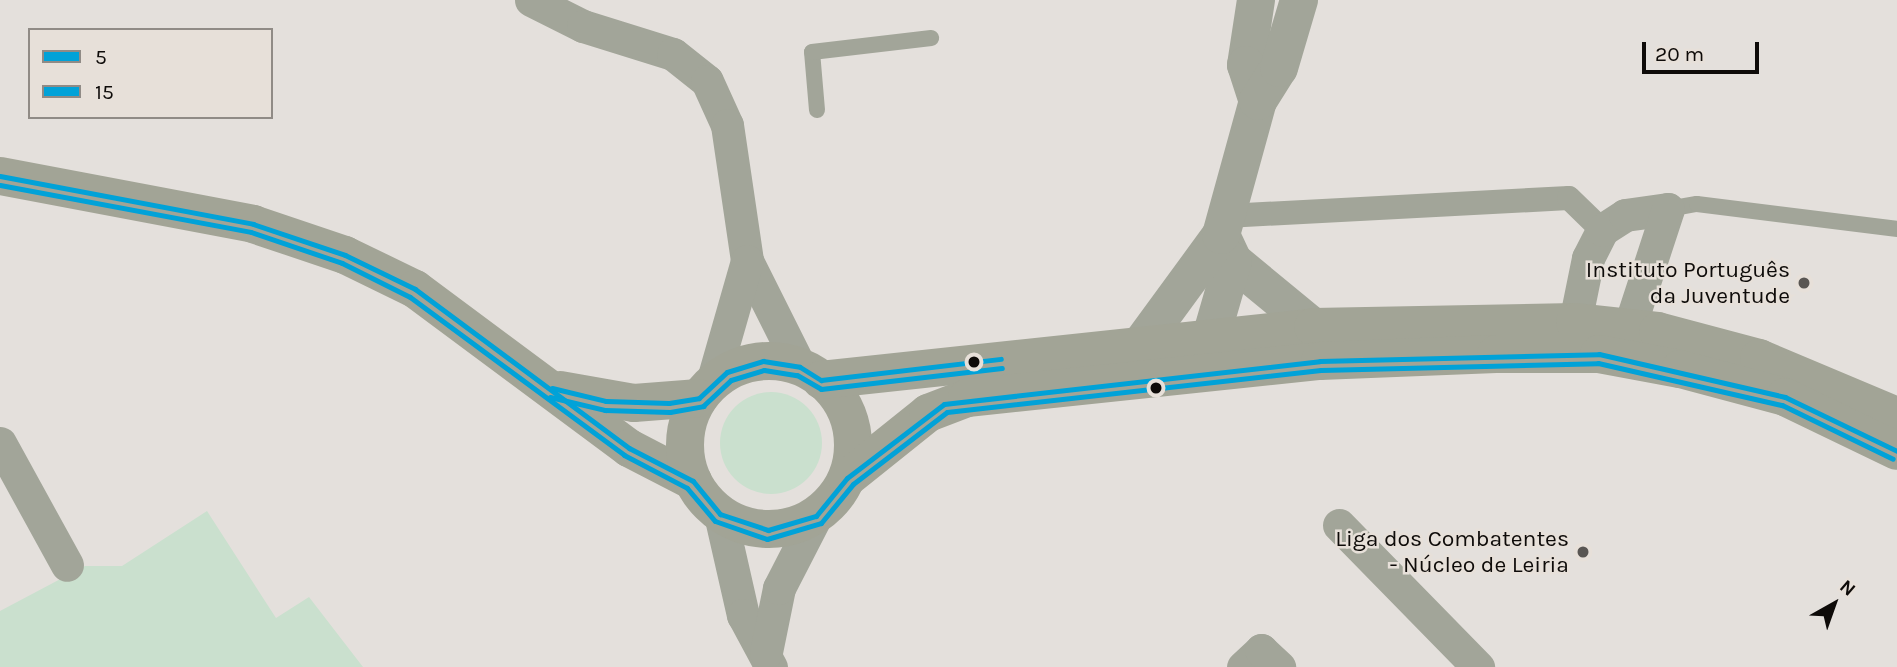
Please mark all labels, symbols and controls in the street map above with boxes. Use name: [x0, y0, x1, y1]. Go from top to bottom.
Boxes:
legend: [28, 28, 273, 119]
scale bar: [1645, 28, 1762, 72]
text: 20 m: [1655, 42, 1704, 66]
text: 5: [95, 45, 107, 69]
text: 15: [95, 80, 114, 104]
place label: Instituto Português da Juventude: [1586, 256, 1790, 310]
marker: Instituto Português da Juventude: [1796, 275, 1812, 291]
unlabelled marker: [967, 355, 981, 369]
unlabelled marker: [1149, 381, 1163, 395]
place label: Liga dos Combatentes - Núcleo de Leiria: [1335, 525, 1569, 579]
marker: Liga dos Combatentes - Núcleo de Leiria: [1575, 544, 1591, 560]
north arrow: [1799, 569, 1869, 639]
text: N: [1835, 575, 1860, 601]

